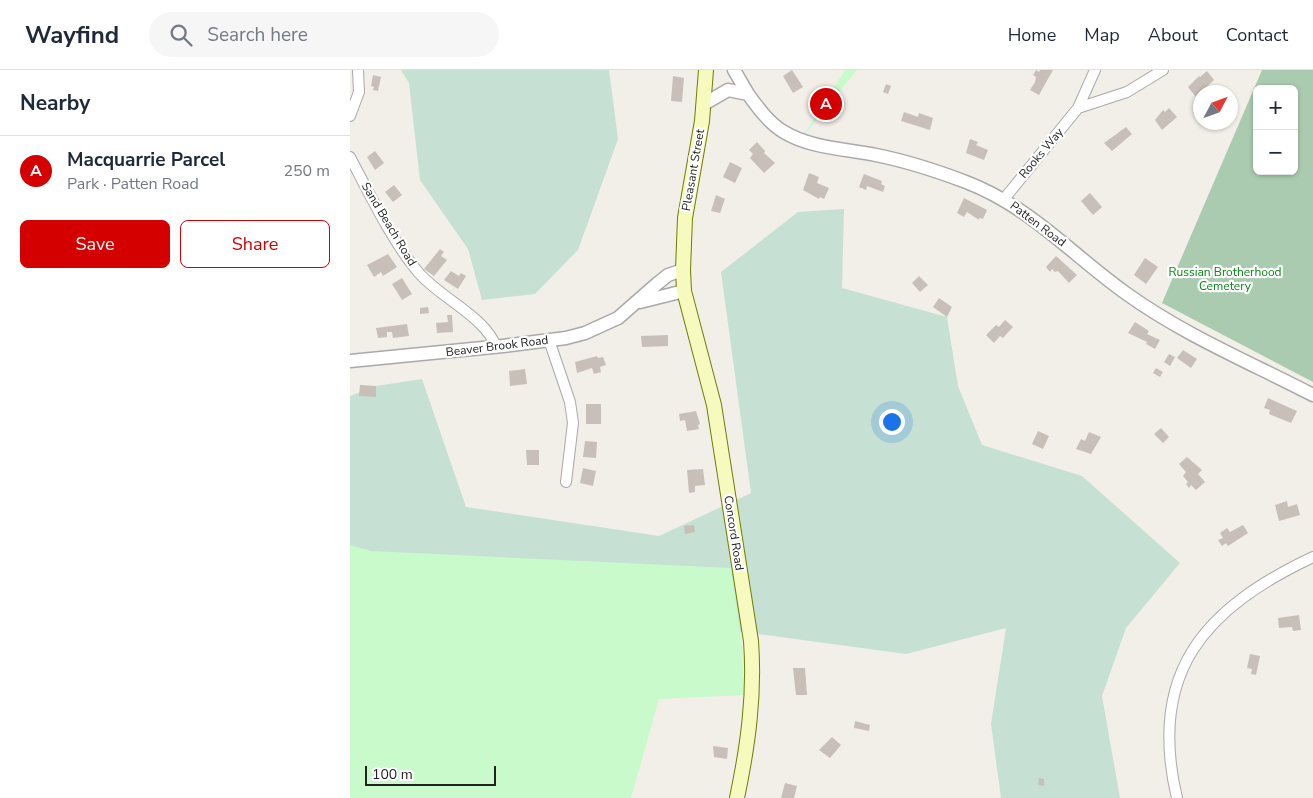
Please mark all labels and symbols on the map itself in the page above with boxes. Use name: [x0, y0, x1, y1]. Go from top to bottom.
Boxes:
pin: A: [810, 85, 842, 123]
north arrow: [1193, 85, 1238, 130]
street label: Rooks Way: [1015, 124, 1067, 182]
street label: Pleasant Street: [678, 127, 708, 212]
street label: Sand Beach Road: [358, 179, 420, 269]
street label: Patten Road: [1007, 198, 1069, 250]
park label: Russian Brotherhood Cemetery: [1168, 264, 1282, 294]
street label: Beaver Brook Road: [445, 332, 549, 360]
your location: [879, 409, 905, 435]
street label: Concord Road: [720, 494, 748, 572]
scale bar: [365, 763, 496, 786]

